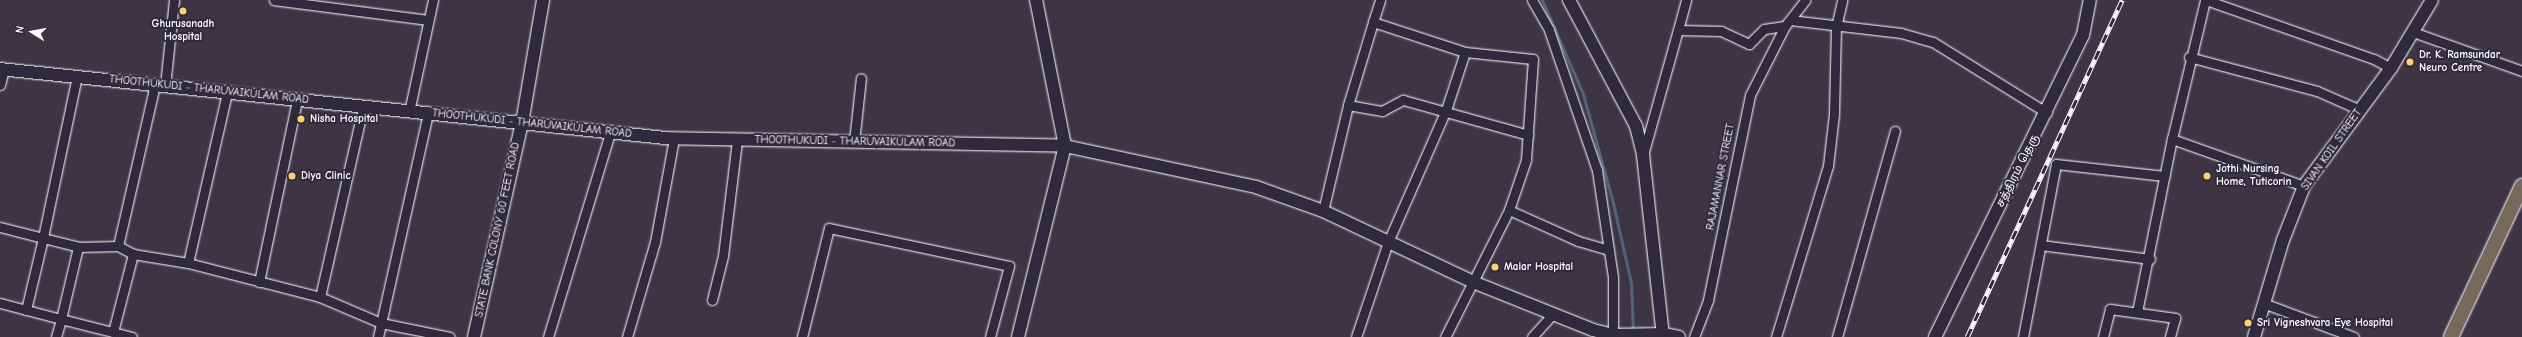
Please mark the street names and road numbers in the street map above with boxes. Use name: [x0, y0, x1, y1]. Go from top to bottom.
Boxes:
street label: THOOTHUKUDI - THARUVAIKULAM ROAD: [109, 73, 309, 107]
street label: THOOTHUKUDI - THARUVAIKULAM ROAD: [432, 107, 632, 141]
street label: SIVAN KOIL STREET: [2299, 107, 2365, 193]
street label: RAJAMANNAR STREET: [1704, 123, 1738, 231]
street label: சத்திரம் தெரு: [1994, 133, 2042, 209]
street label: THOOTHUKUDI - THARUVAIKULAM ROAD: [755, 134, 955, 150]
street label: STATE BANK COLONY 60 FEET ROAD: [473, 141, 523, 319]

